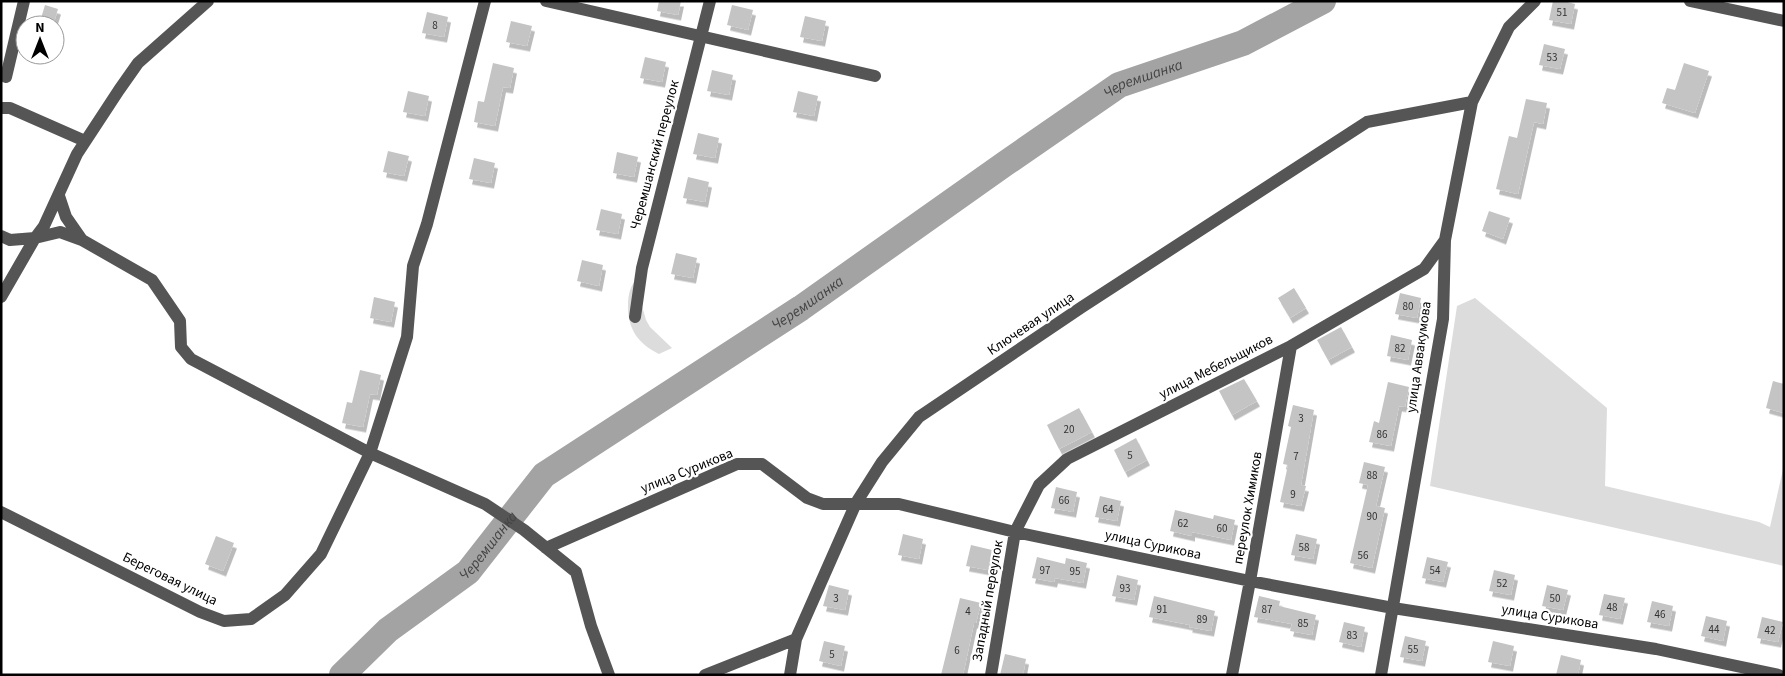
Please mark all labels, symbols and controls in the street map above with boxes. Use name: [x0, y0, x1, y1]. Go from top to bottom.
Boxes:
house number: 51: [1557, 5, 1567, 20]
north arrow: [15, 15, 65, 65]
text: N: [35, 18, 45, 38]
house number: 8: [432, 18, 438, 33]
house number: 53: [1547, 50, 1557, 65]
water label: Черемшанка: [1099, 54, 1185, 103]
street label: Черемшанский переулок: [625, 78, 685, 232]
water label: Черемшанка: [767, 271, 848, 335]
street label: Ключевая улица: [983, 287, 1079, 361]
house number: 80: [1403, 299, 1413, 314]
street label: улица Аввакумова: [1401, 300, 1437, 414]
street label: улица Мебельщиков: [1156, 330, 1276, 404]
house number: 82: [1395, 341, 1405, 356]
house number: 3: [1298, 411, 1304, 426]
house number: 20: [1064, 422, 1074, 437]
house number: 86: [1377, 427, 1388, 442]
street label: улица Сурикова: [638, 443, 736, 499]
house number: 5: [1127, 448, 1133, 463]
house number: 7: [1293, 449, 1299, 464]
street label: переулок Химиков: [1228, 450, 1268, 566]
house number: 88: [1367, 468, 1378, 483]
house number: 9: [1290, 487, 1296, 502]
house number: 66: [1059, 493, 1070, 508]
house number: 64: [1103, 502, 1114, 517]
water label: Черемшанка: [455, 507, 522, 586]
house number: 90: [1367, 509, 1377, 524]
house number: 62: [1178, 516, 1188, 531]
house number: 60: [1217, 521, 1227, 536]
street label: улица Сурикова: [1103, 525, 1203, 565]
street label: Западный переулок: [967, 539, 1009, 663]
house number: 58: [1299, 540, 1310, 555]
street label: Береговая улица: [119, 547, 221, 611]
house number: 56: [1358, 548, 1369, 563]
house number: 97: [1040, 563, 1050, 578]
house number: 54: [1430, 563, 1441, 578]
house number: 95: [1070, 564, 1080, 579]
house number: 52: [1497, 576, 1507, 591]
house number: 93: [1120, 581, 1130, 596]
house number: 3: [833, 591, 839, 606]
house number: 50: [1550, 591, 1560, 606]
street label: улица Сурикова: [1500, 599, 1600, 635]
house number: 48: [1607, 600, 1618, 615]
house number: 91: [1157, 602, 1167, 617]
house number: 87: [1262, 602, 1272, 617]
house number: 4: [965, 604, 971, 619]
house number: 46: [1655, 607, 1666, 622]
house number: 89: [1197, 612, 1207, 627]
house number: 85: [1298, 616, 1308, 631]
house number: 44: [1709, 622, 1720, 637]
house number: 42: [1765, 623, 1775, 638]
house number: 83: [1347, 628, 1357, 643]
house number: 55: [1408, 642, 1418, 657]
house number: 6: [954, 643, 960, 658]
house number: 5: [829, 647, 835, 662]

